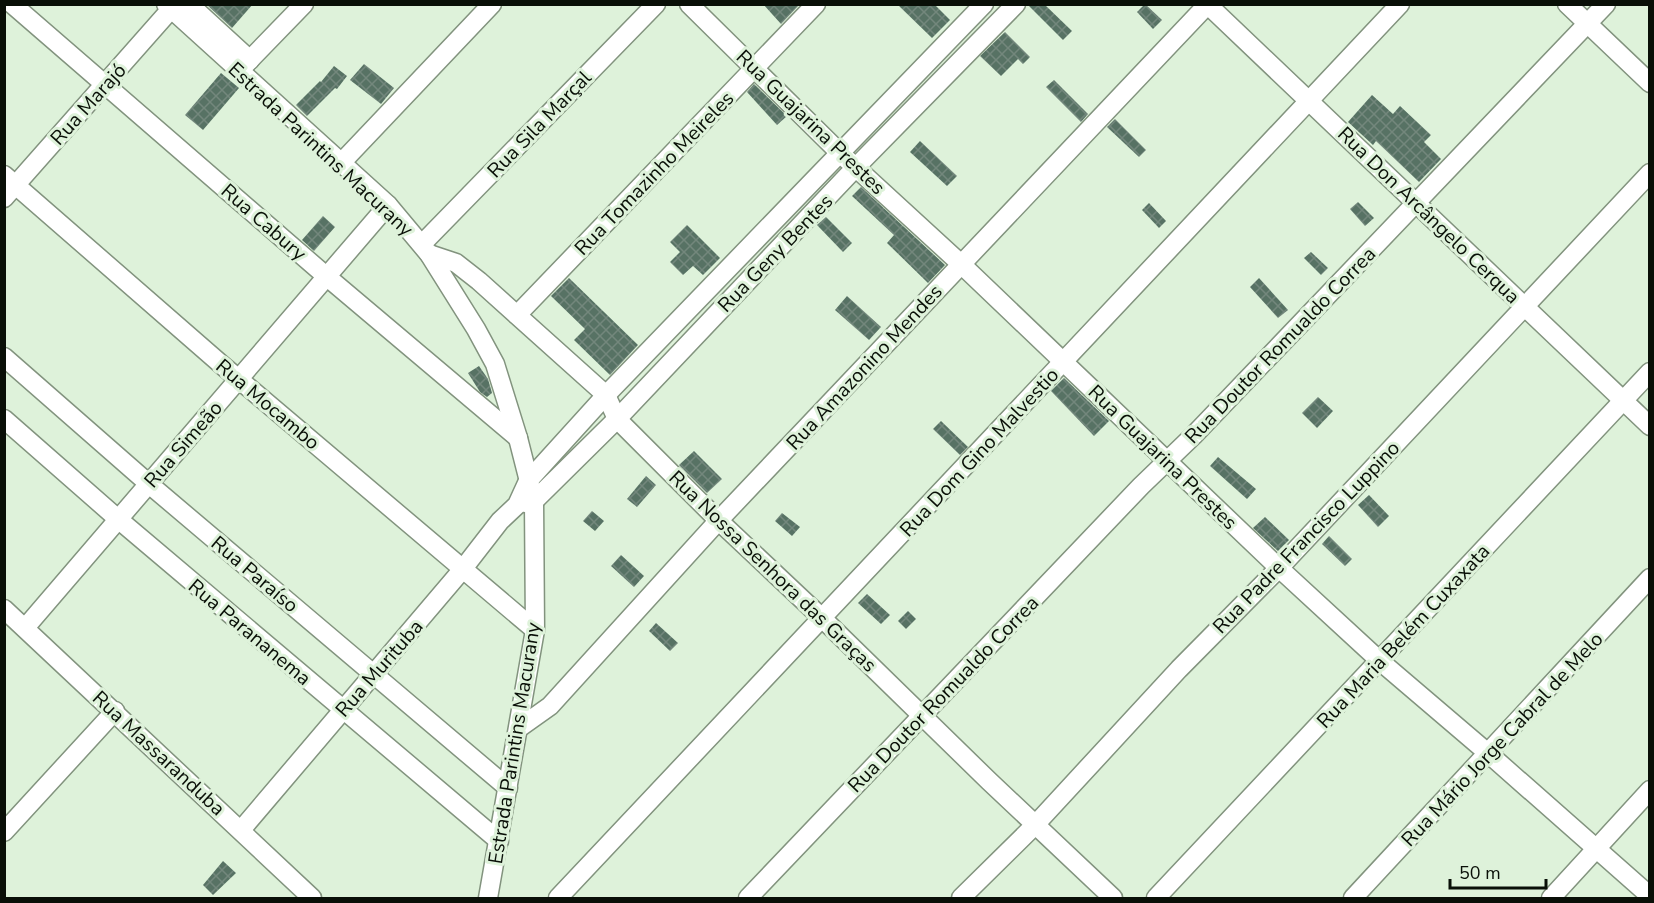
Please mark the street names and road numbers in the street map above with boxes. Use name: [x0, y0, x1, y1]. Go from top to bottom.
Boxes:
street label: Rua Guajarina Prestes: [730, 44, 891, 201]
street label: Estrada Parintins Macurany: [222, 56, 420, 243]
street label: Rua Marajó: [44, 58, 132, 151]
street label: Rua Sila Marçal: [481, 65, 598, 184]
street label: Rua Tomazinho Meireles: [569, 85, 740, 261]
street label: Rua Don Arcângelo Cerqua: [1332, 121, 1526, 310]
street label: Rua Cabury: [215, 178, 313, 267]
street label: Rua Geny Bentes: [712, 188, 839, 318]
street label: Rua Doutor Romualdo Correa: [1179, 241, 1382, 450]
street label: Rua Amazonino Mendes: [780, 279, 948, 456]
street label: Rua Mocambo: [210, 353, 325, 456]
street label: Rua Dom Gino Malvestio: [894, 362, 1065, 543]
street label: Rua Guajarina Prestes: [1082, 379, 1243, 536]
street label: Rua Simeão: [138, 395, 229, 493]
street label: Rua Padre Francisco Luppino: [1207, 435, 1406, 640]
street label: Rua Nossa Senhora das Graças: [663, 465, 883, 678]
street label: Rua Paraíso: [205, 530, 304, 619]
street label: Rua Maria Belém Cuxaxata: [1311, 538, 1496, 734]
street label: Rua Parananema: [183, 573, 317, 692]
street label: Rua Doutor Romualdo Correa: [842, 590, 1045, 799]
street label: Rua Murituba: [330, 614, 429, 723]
street label: Estrada Parintins Macurany: [482, 620, 547, 866]
street label: Rua Mário Jorge Cabral de Melo: [1395, 626, 1609, 853]
street label: Rua Massaranduba: [87, 685, 231, 822]

